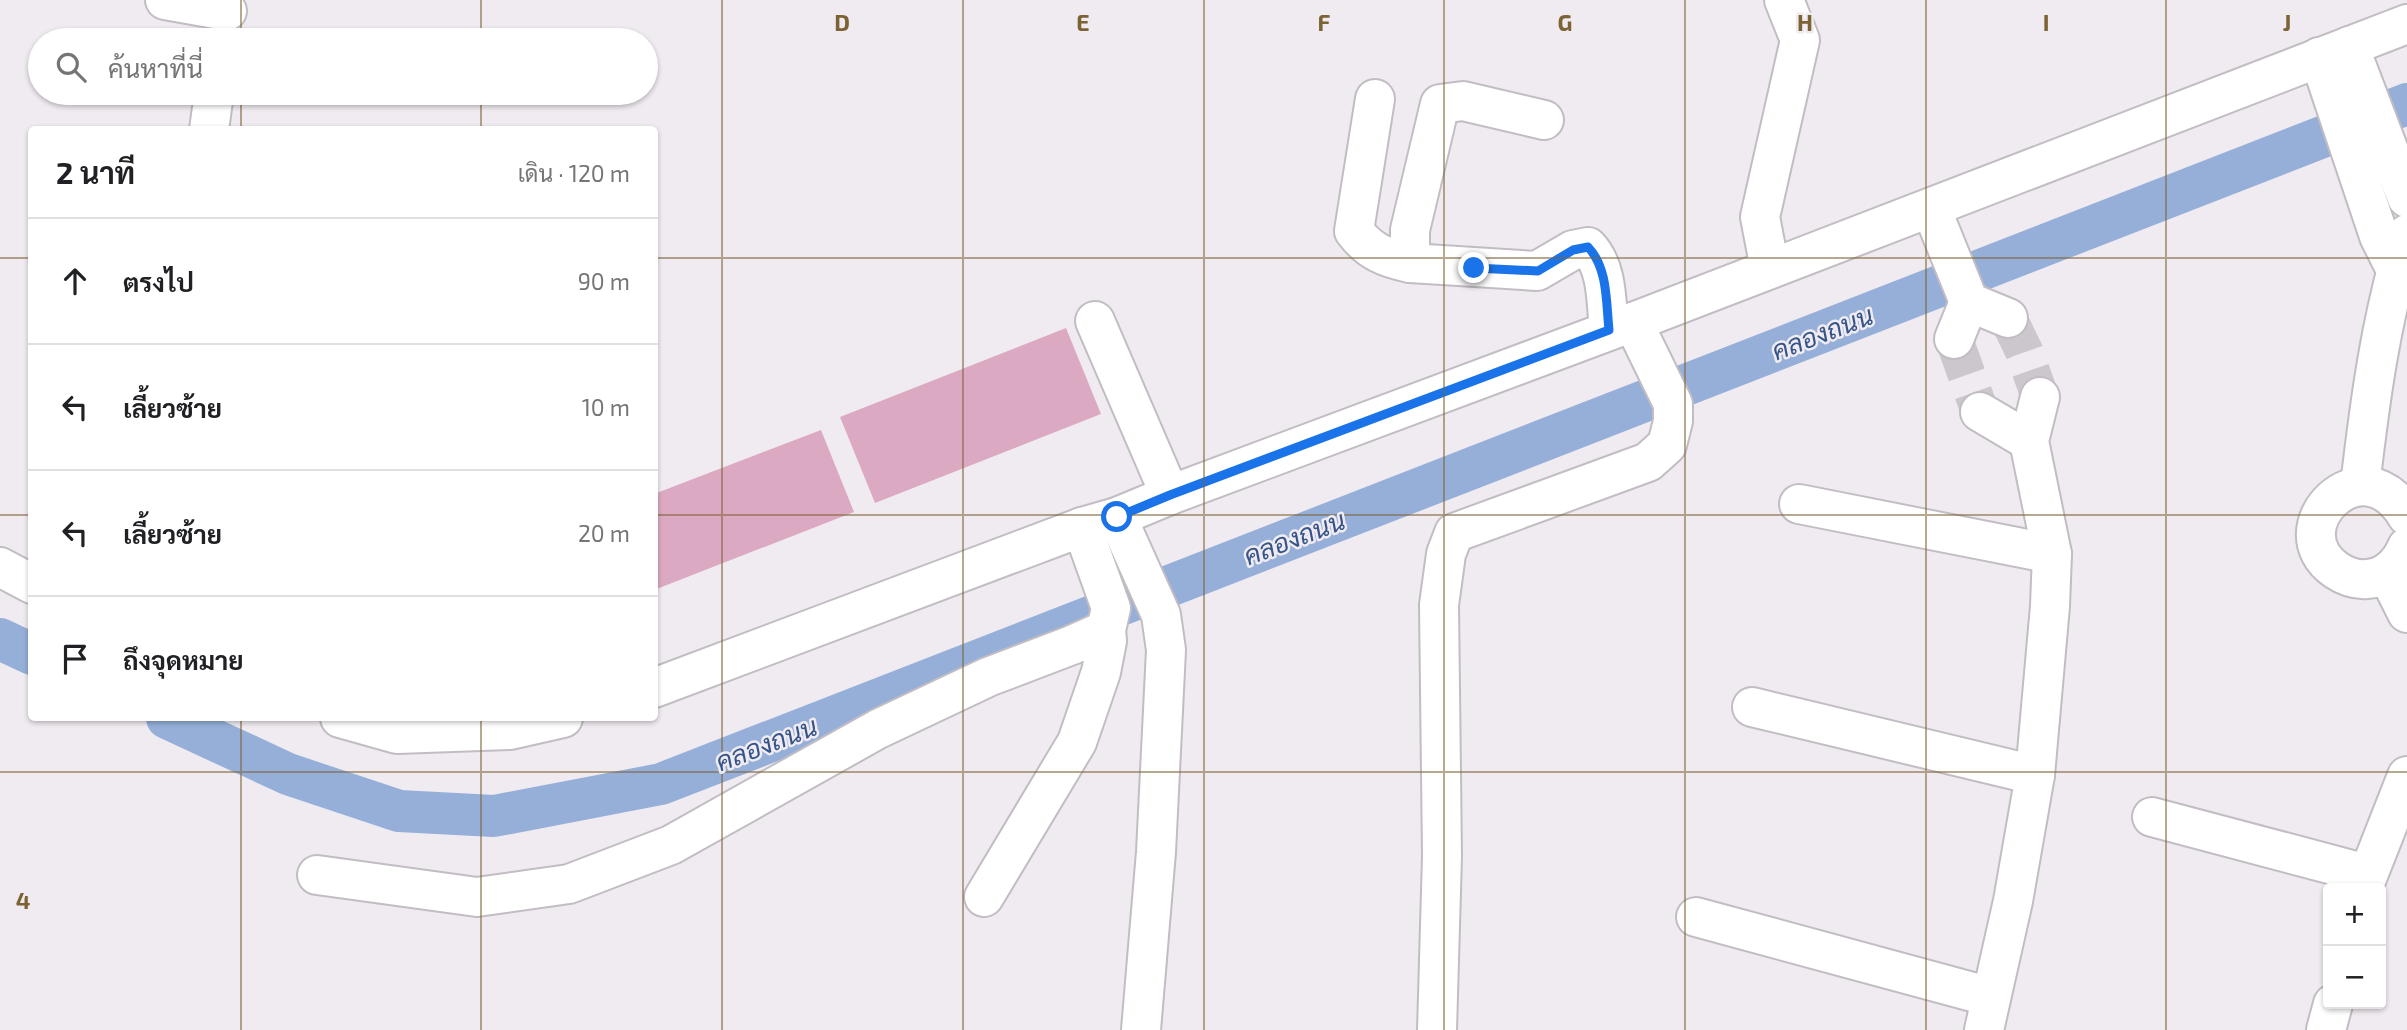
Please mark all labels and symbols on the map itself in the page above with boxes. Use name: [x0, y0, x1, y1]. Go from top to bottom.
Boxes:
text: D: [834, 8, 850, 36]
text: E: [1076, 8, 1090, 36]
text: F: [1318, 8, 1331, 36]
text: G: [1558, 8, 1572, 36]
text: H: [1797, 8, 1813, 36]
text: I: [2043, 8, 2049, 36]
text: J: [2283, 8, 2291, 36]
route end: [1458, 252, 1489, 283]
water label: คลองถนน: [1767, 298, 1877, 365]
route start: [1101, 501, 1132, 532]
water label: คลองถนน: [1239, 503, 1349, 570]
water label: คลองถนน: [711, 709, 821, 776]
text: 4: [16, 886, 30, 914]

